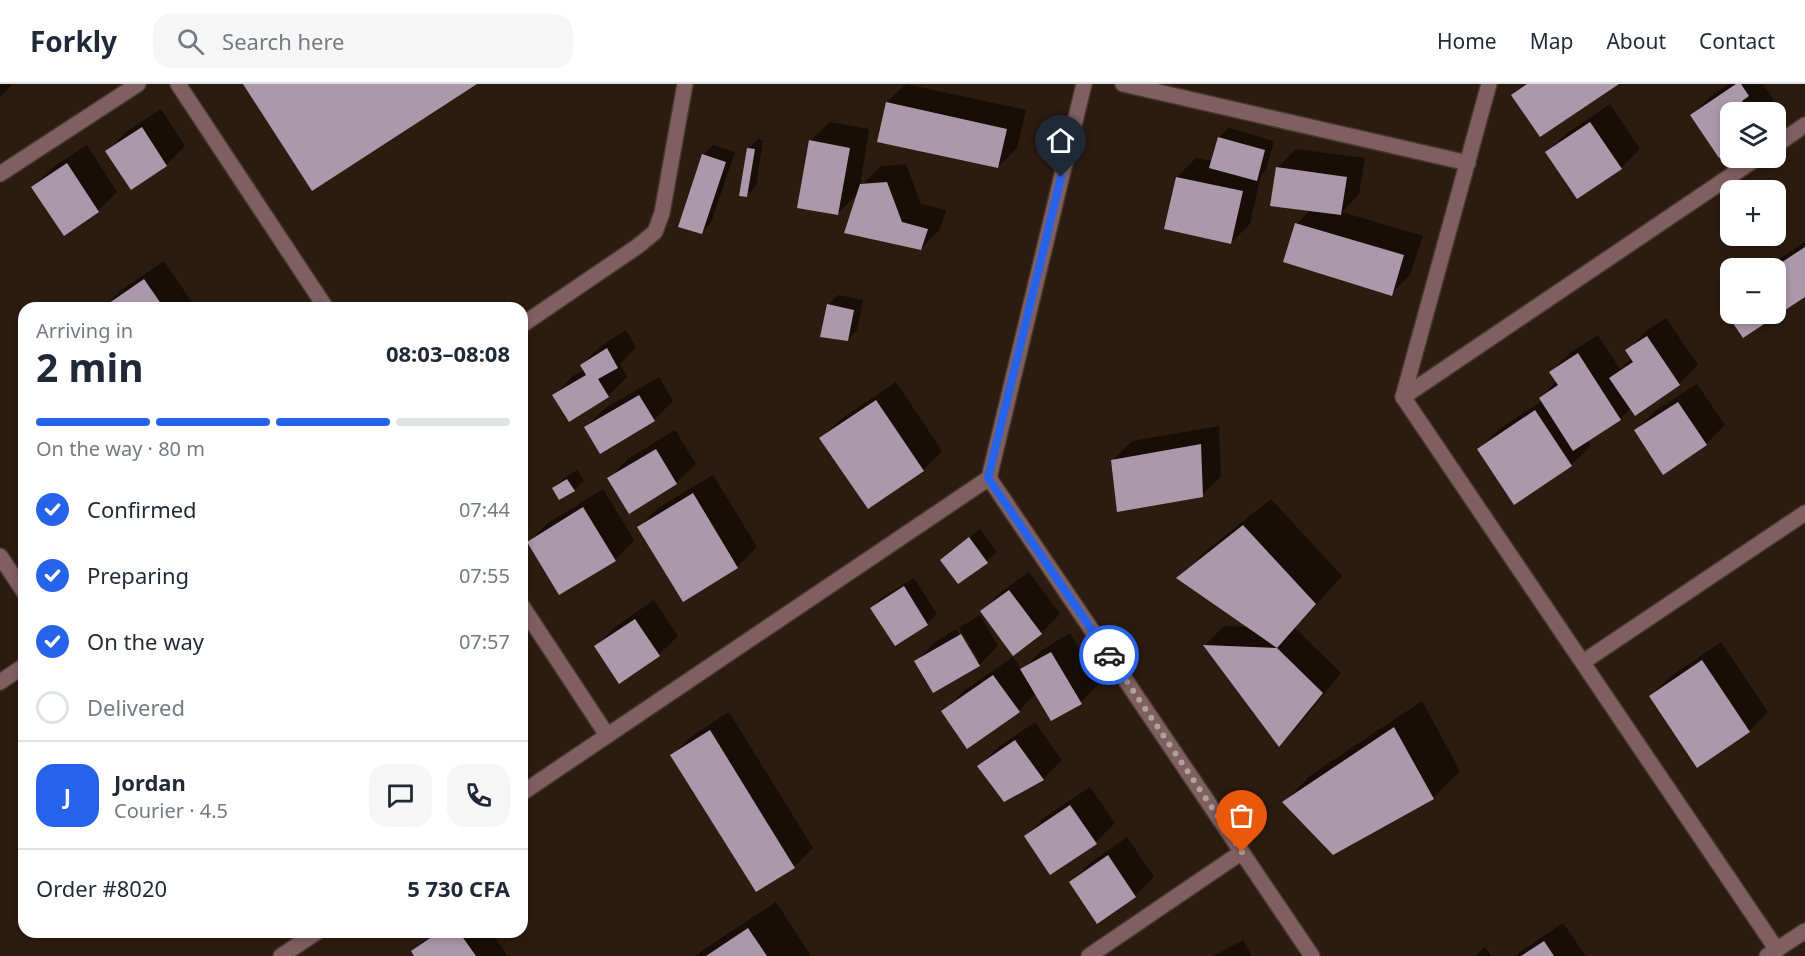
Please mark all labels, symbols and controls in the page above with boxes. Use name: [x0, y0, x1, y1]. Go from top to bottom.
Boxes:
search box: [153, 14, 573, 68]
text: Forkly: [30, 22, 117, 60]
icon: search: [174, 25, 207, 58]
text: Search here: [222, 26, 345, 56]
text: Home: [1437, 27, 1497, 55]
text: Map: [1530, 27, 1573, 55]
text: About: [1606, 27, 1666, 55]
text: Contact: [1699, 27, 1775, 55]
map controls: [1720, 102, 1786, 324]
button: layers: [1720, 102, 1786, 168]
pin: [1035, 115, 1086, 177]
icon: home: [1044, 124, 1077, 157]
button: +: [1720, 180, 1786, 246]
button: −: [1720, 258, 1786, 324]
text: Arriving in: [36, 317, 133, 344]
text: 08:03–08:08: [386, 338, 510, 368]
text: 2 min: [36, 340, 143, 393]
text: On the way · 80 m: [36, 435, 205, 462]
icon: check: [36, 493, 69, 526]
text: Confirmed: [87, 494, 197, 524]
text: 07:44: [459, 496, 510, 523]
icon: check: [36, 559, 69, 592]
text: Preparing: [87, 560, 189, 590]
text: 07:55: [459, 562, 510, 589]
icon: check: [36, 625, 69, 658]
courier: [1079, 625, 1139, 685]
text: On the way: [87, 626, 204, 656]
text: 07:57: [459, 628, 510, 655]
icon: car: [1093, 639, 1126, 672]
text: Delivered: [87, 692, 185, 722]
button: chat: [369, 764, 432, 827]
button: phone: [447, 764, 510, 827]
text: Jordan: [114, 767, 186, 797]
text: J: [64, 780, 71, 810]
pin: [1216, 790, 1267, 852]
text: Courier · 4.5: [114, 797, 228, 824]
icon: bag: [1225, 799, 1258, 832]
text: Order #8020: [36, 873, 167, 903]
text: 5 730 CFA: [407, 873, 510, 903]

